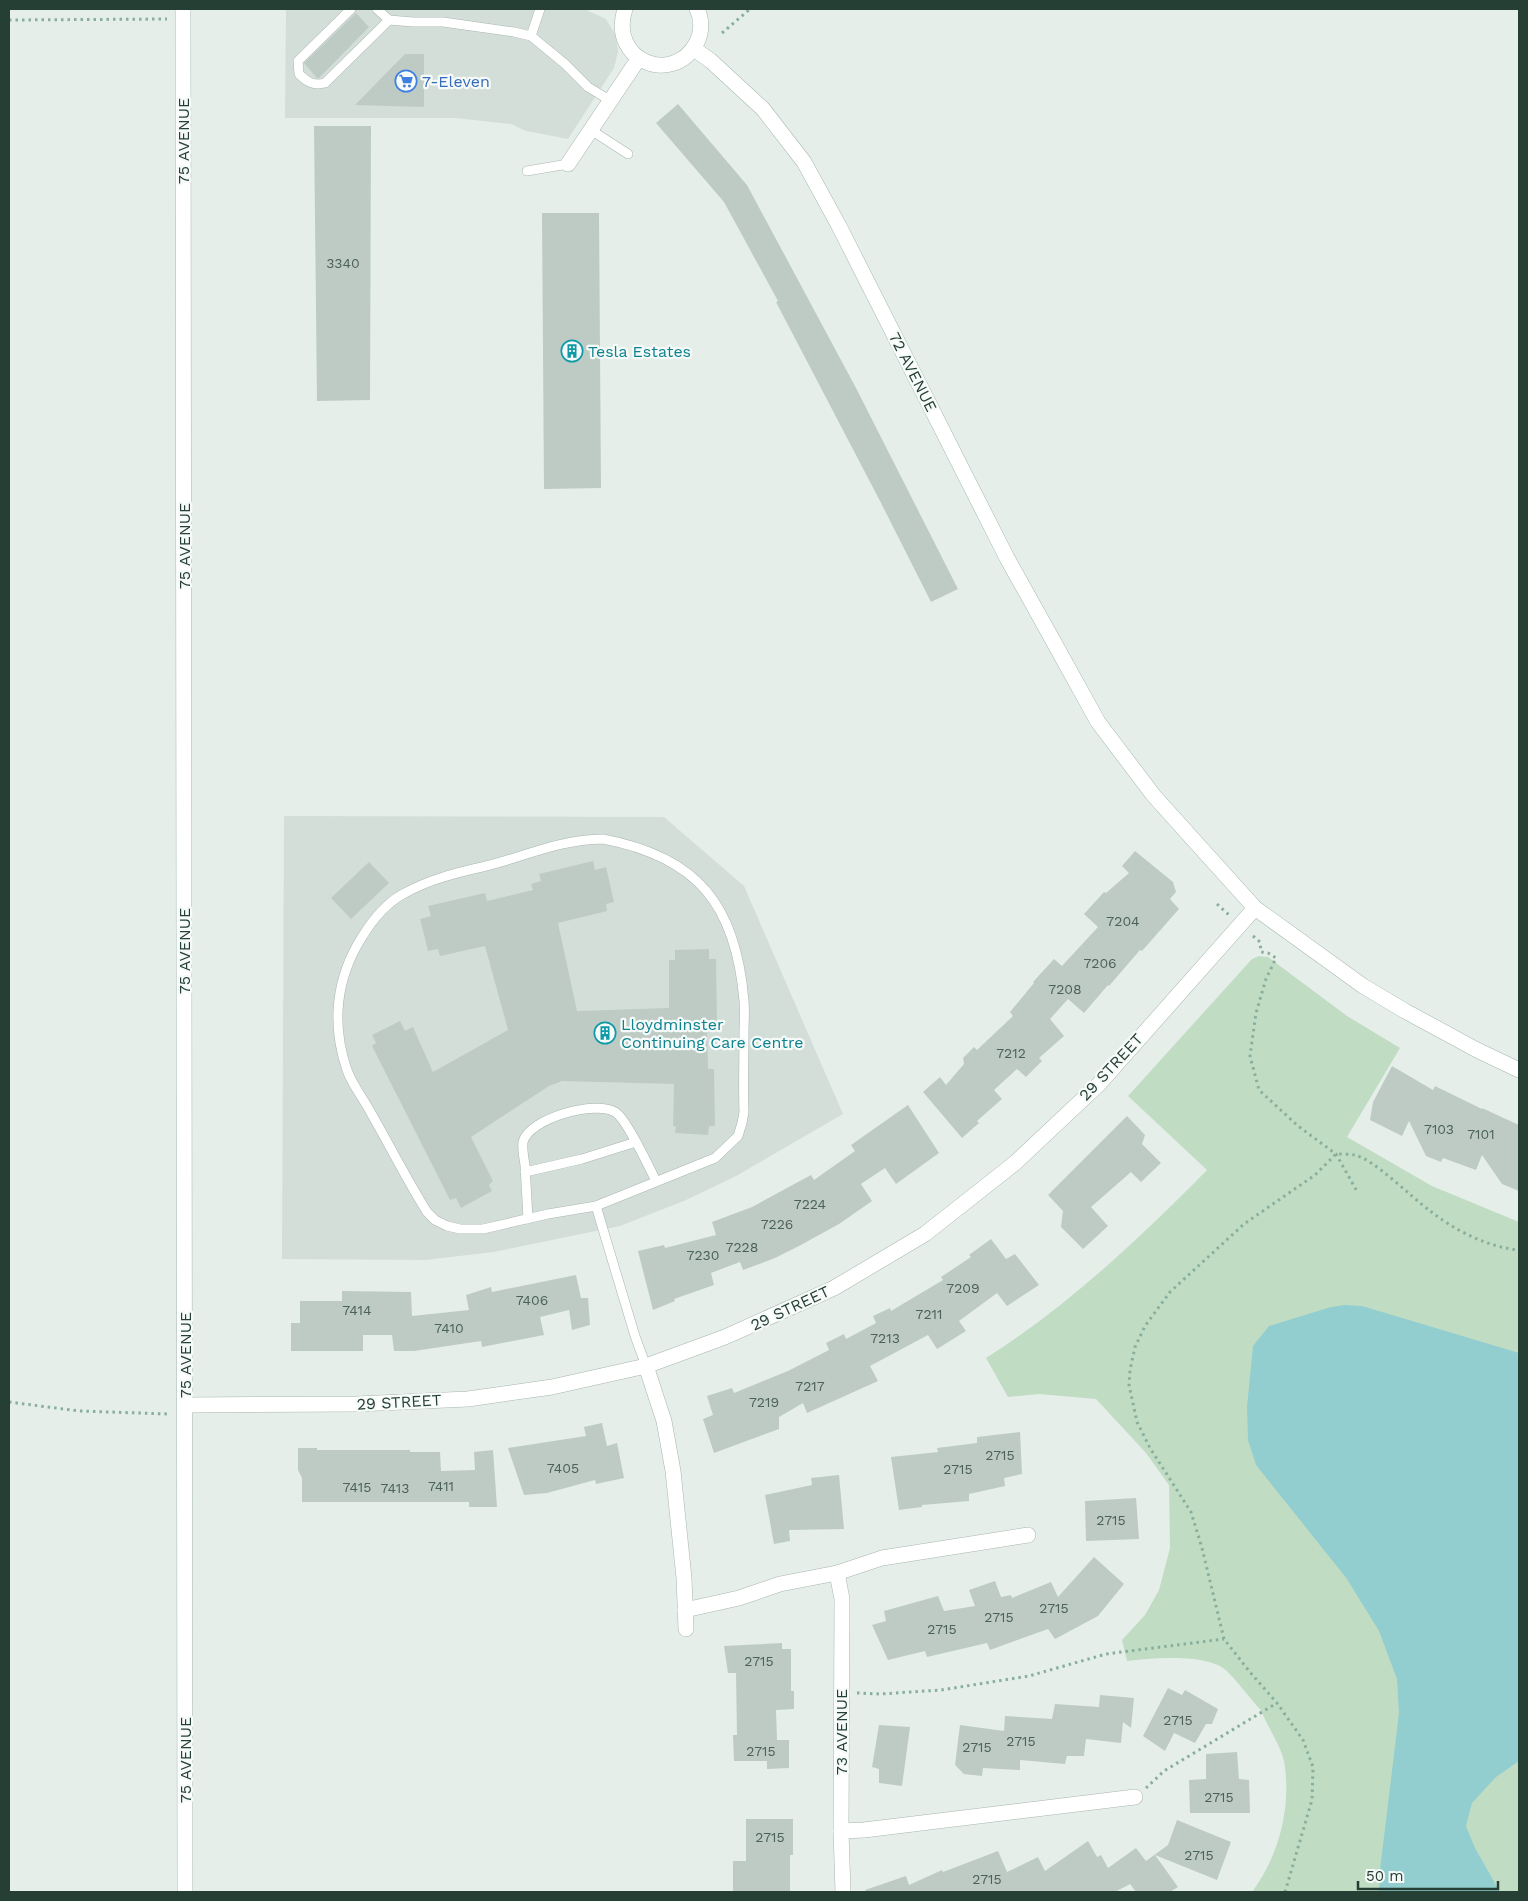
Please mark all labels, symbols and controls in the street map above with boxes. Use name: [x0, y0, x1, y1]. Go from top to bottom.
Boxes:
supermarket icon: 7-Eleven: [394, 69, 418, 93]
place label: 7-Eleven: [422, 72, 490, 91]
street label: 75 AVENUE: [174, 98, 193, 184]
house number: 3340: [326, 255, 360, 271]
street label: 72 AVENUE: [885, 329, 941, 415]
building icon: Tesla Estates: [560, 339, 584, 363]
place label: Tesla Estates: [588, 342, 691, 361]
street label: 75 AVENUE: [175, 503, 194, 589]
street label: 75 AVENUE: [175, 908, 194, 994]
house number: 7204: [1106, 913, 1140, 929]
house number: 7206: [1083, 955, 1117, 971]
house number: 7208: [1048, 981, 1082, 997]
place label: Lloydminster Continuing Care Centre: [621, 1015, 803, 1052]
building icon: Lloydminster Continuing Care Centre: [593, 1021, 617, 1045]
street label: 29 STREET: [1075, 1029, 1147, 1104]
house number: 7212: [996, 1045, 1026, 1061]
house number: 7103: [1424, 1121, 1454, 1137]
house number: 7101: [1467, 1126, 1495, 1142]
house number: 7224: [794, 1196, 826, 1212]
house number: 7226: [761, 1216, 793, 1232]
house number: 7228: [726, 1239, 758, 1255]
house number: 7230: [687, 1247, 719, 1263]
house number: 7209: [946, 1280, 980, 1296]
street label: 29 STREET: [748, 1281, 833, 1335]
house number: 7406: [516, 1292, 548, 1308]
house number: 7414: [342, 1302, 372, 1318]
house number: 7211: [916, 1306, 942, 1322]
street label: 75 AVENUE: [176, 1312, 195, 1398]
house number: 7410: [434, 1320, 464, 1336]
house number: 7213: [870, 1330, 900, 1346]
house number: 7217: [795, 1378, 825, 1394]
street label: 29 STREET: [356, 1390, 442, 1414]
house number: 7219: [749, 1394, 779, 1410]
house number: 2715: [985, 1447, 1015, 1463]
house number: 7405: [547, 1460, 579, 1476]
house number: 2715: [943, 1461, 973, 1477]
house number: 7411: [428, 1478, 454, 1494]
house number: 7415: [343, 1479, 371, 1495]
house number: 7413: [381, 1480, 409, 1496]
house number: 2715: [1096, 1512, 1126, 1528]
house number: 2715: [1039, 1600, 1069, 1616]
house number: 2715: [984, 1609, 1014, 1625]
house number: 2715: [927, 1621, 957, 1637]
house number: 2715: [744, 1653, 774, 1669]
street label: 73 AVENUE: [832, 1689, 851, 1775]
house number: 2715: [1163, 1712, 1193, 1728]
street label: 75 AVENUE: [176, 1717, 195, 1803]
house number: 2715: [1006, 1733, 1036, 1749]
house number: 2715: [962, 1739, 992, 1755]
house number: 2715: [746, 1743, 776, 1759]
house number: 2715: [1204, 1789, 1234, 1805]
house number: 2715: [755, 1829, 785, 1845]
house number: 2715: [1184, 1847, 1214, 1863]
scale bar: [1358, 1858, 1498, 1890]
text: 50 m: [1366, 1867, 1403, 1885]
house number: 2715: [972, 1871, 1002, 1887]

